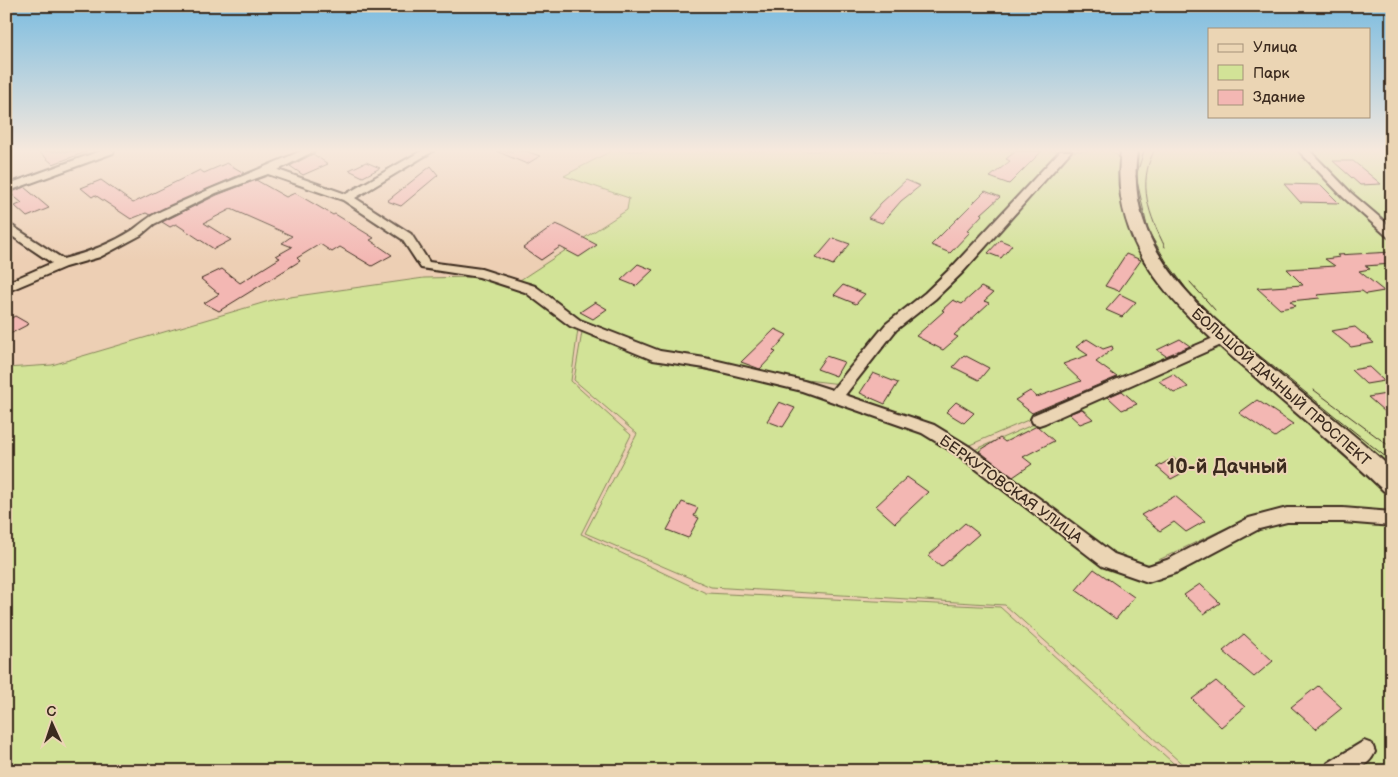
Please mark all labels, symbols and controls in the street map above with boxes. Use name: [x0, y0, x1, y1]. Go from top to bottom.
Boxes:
legend: [1208, 28, 1370, 118]
text: Улица: [1253, 38, 1298, 57]
text: Парк: [1253, 64, 1290, 83]
text: Здание: [1253, 88, 1305, 107]
street label: БОЛЬШОЙ ДАЧНЫЙ ПРОСПЕКТ: [1187, 304, 1374, 471]
street label: БЕРКУТОВСКАЯ УЛИЦА: [936, 431, 1087, 548]
district label: 10-й Дачный: [1167, 455, 1287, 479]
north arrow: [28, 700, 78, 750]
text: С: [46, 703, 57, 720]

